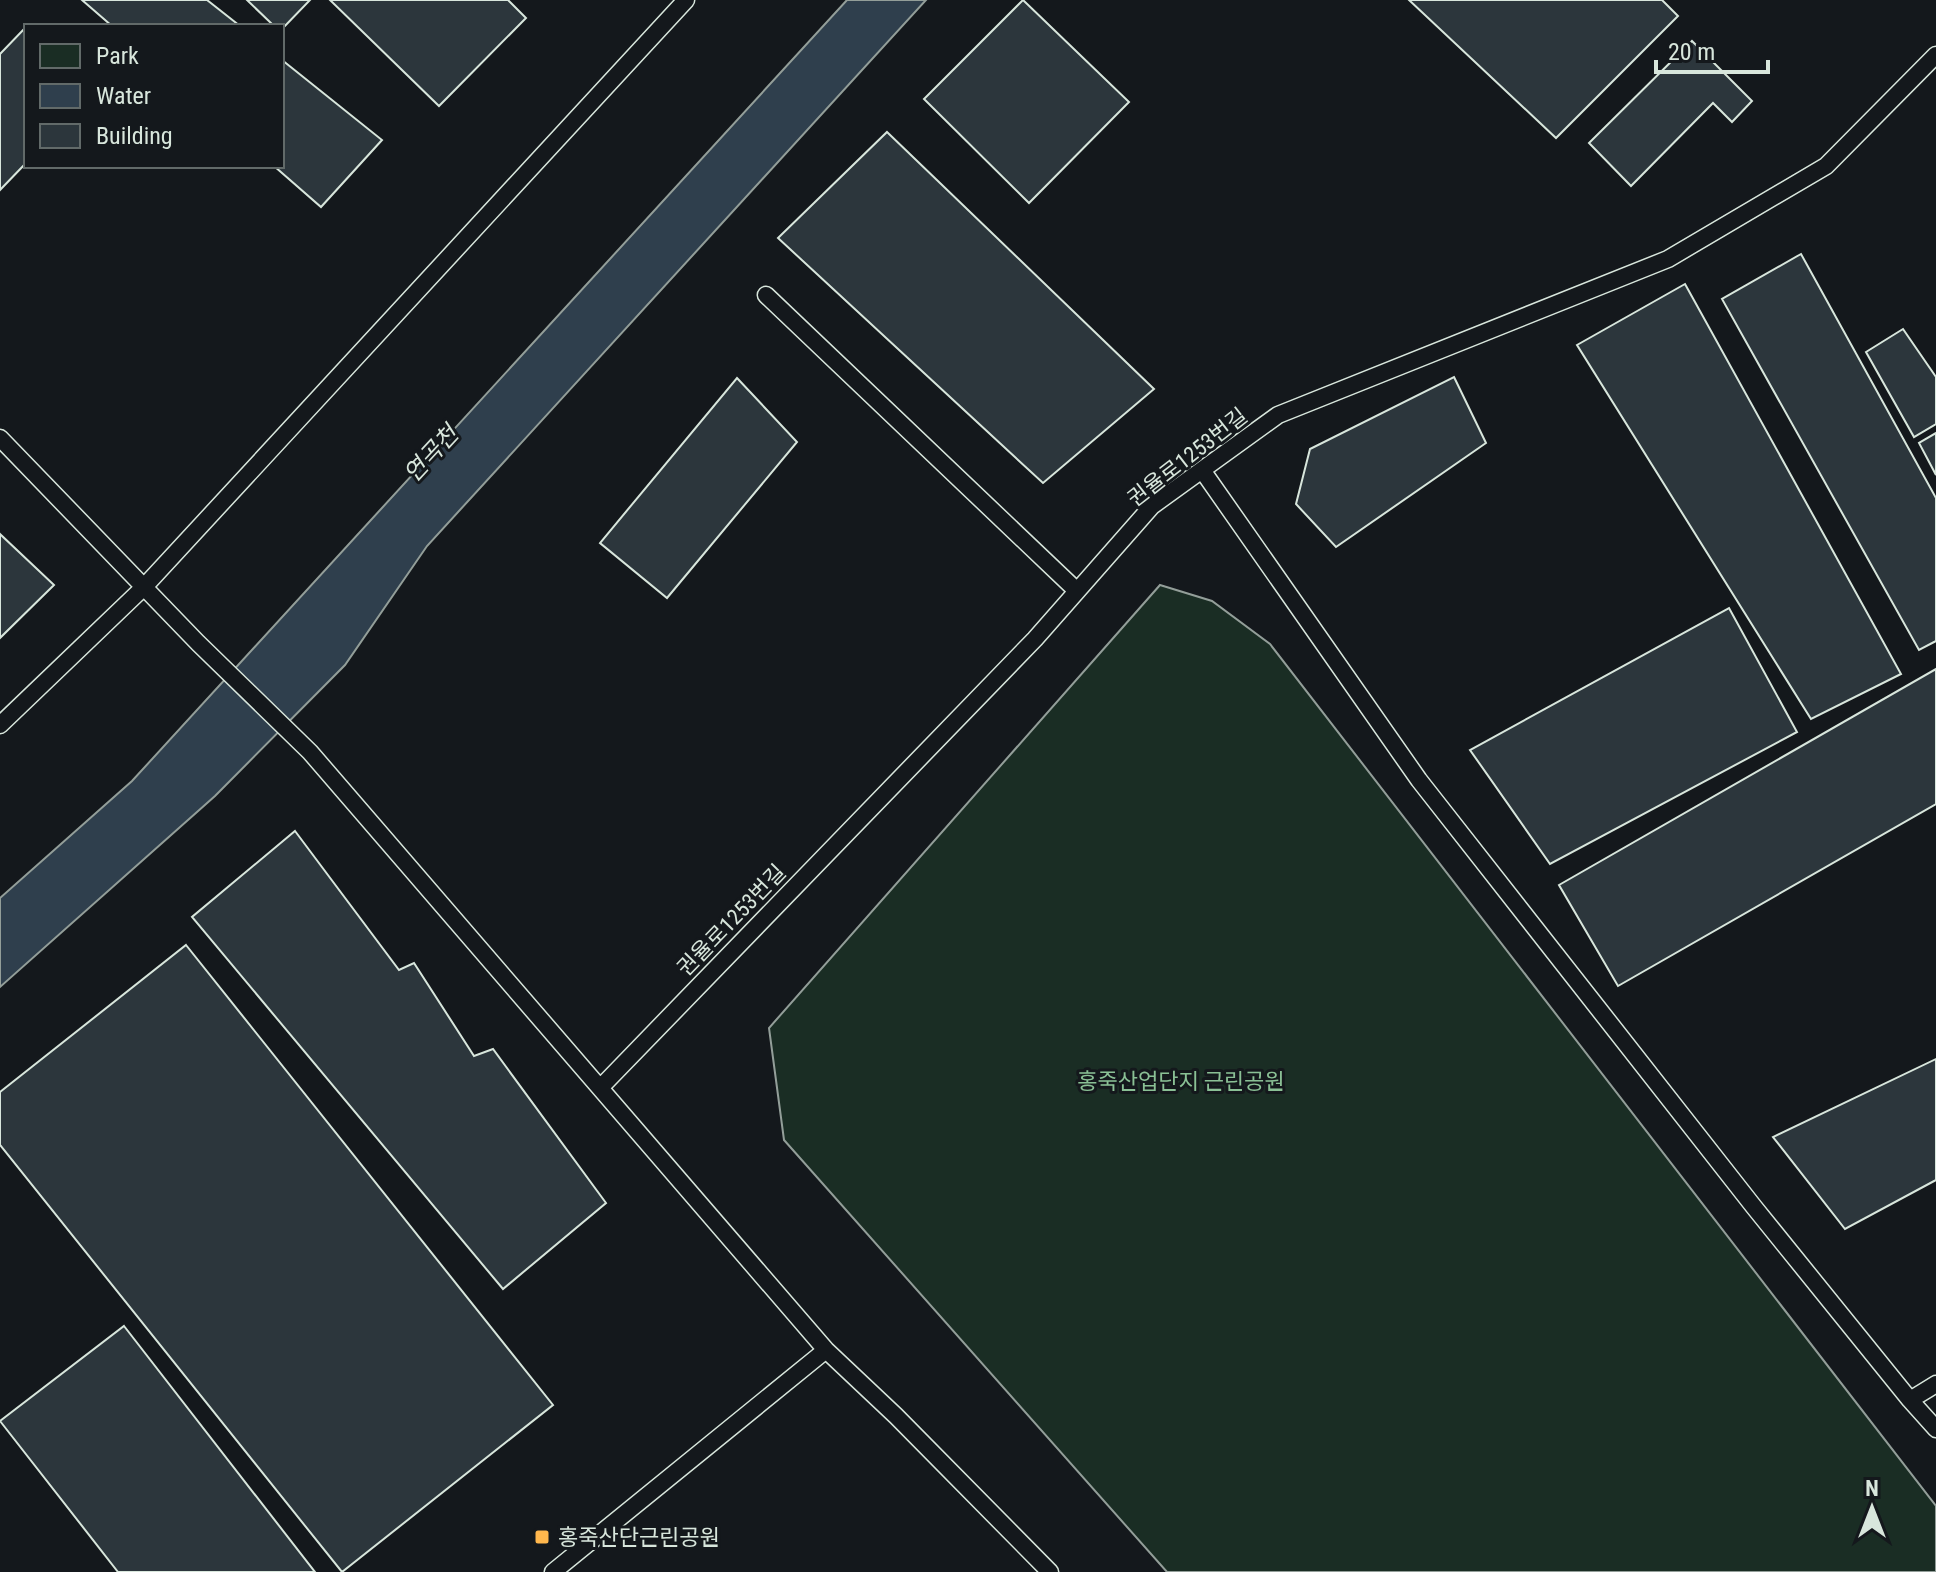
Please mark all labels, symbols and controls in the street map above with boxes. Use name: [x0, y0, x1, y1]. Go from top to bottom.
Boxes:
legend: [24, 24, 284, 168]
scale bar: [1656, 24, 1768, 74]
text: 20 m: [1668, 38, 1715, 66]
text: Park: [96, 42, 139, 70]
text: Water: [96, 82, 151, 110]
text: Building: [96, 122, 173, 150]
street label: 권율로1253번길: [1123, 403, 1252, 512]
water label: 연곡천: [398, 418, 466, 488]
street label: 권율로1253번길: [672, 860, 791, 981]
park label: 홍죽산업단지 근린공원: [1077, 1069, 1285, 1094]
north arrow: [1832, 1468, 1912, 1548]
text: N: [1865, 1476, 1879, 1501]
place label: 홍죽산단근린공원: [558, 1525, 720, 1550]
marker: 홍죽산단근린공원: [533, 1528, 551, 1546]

